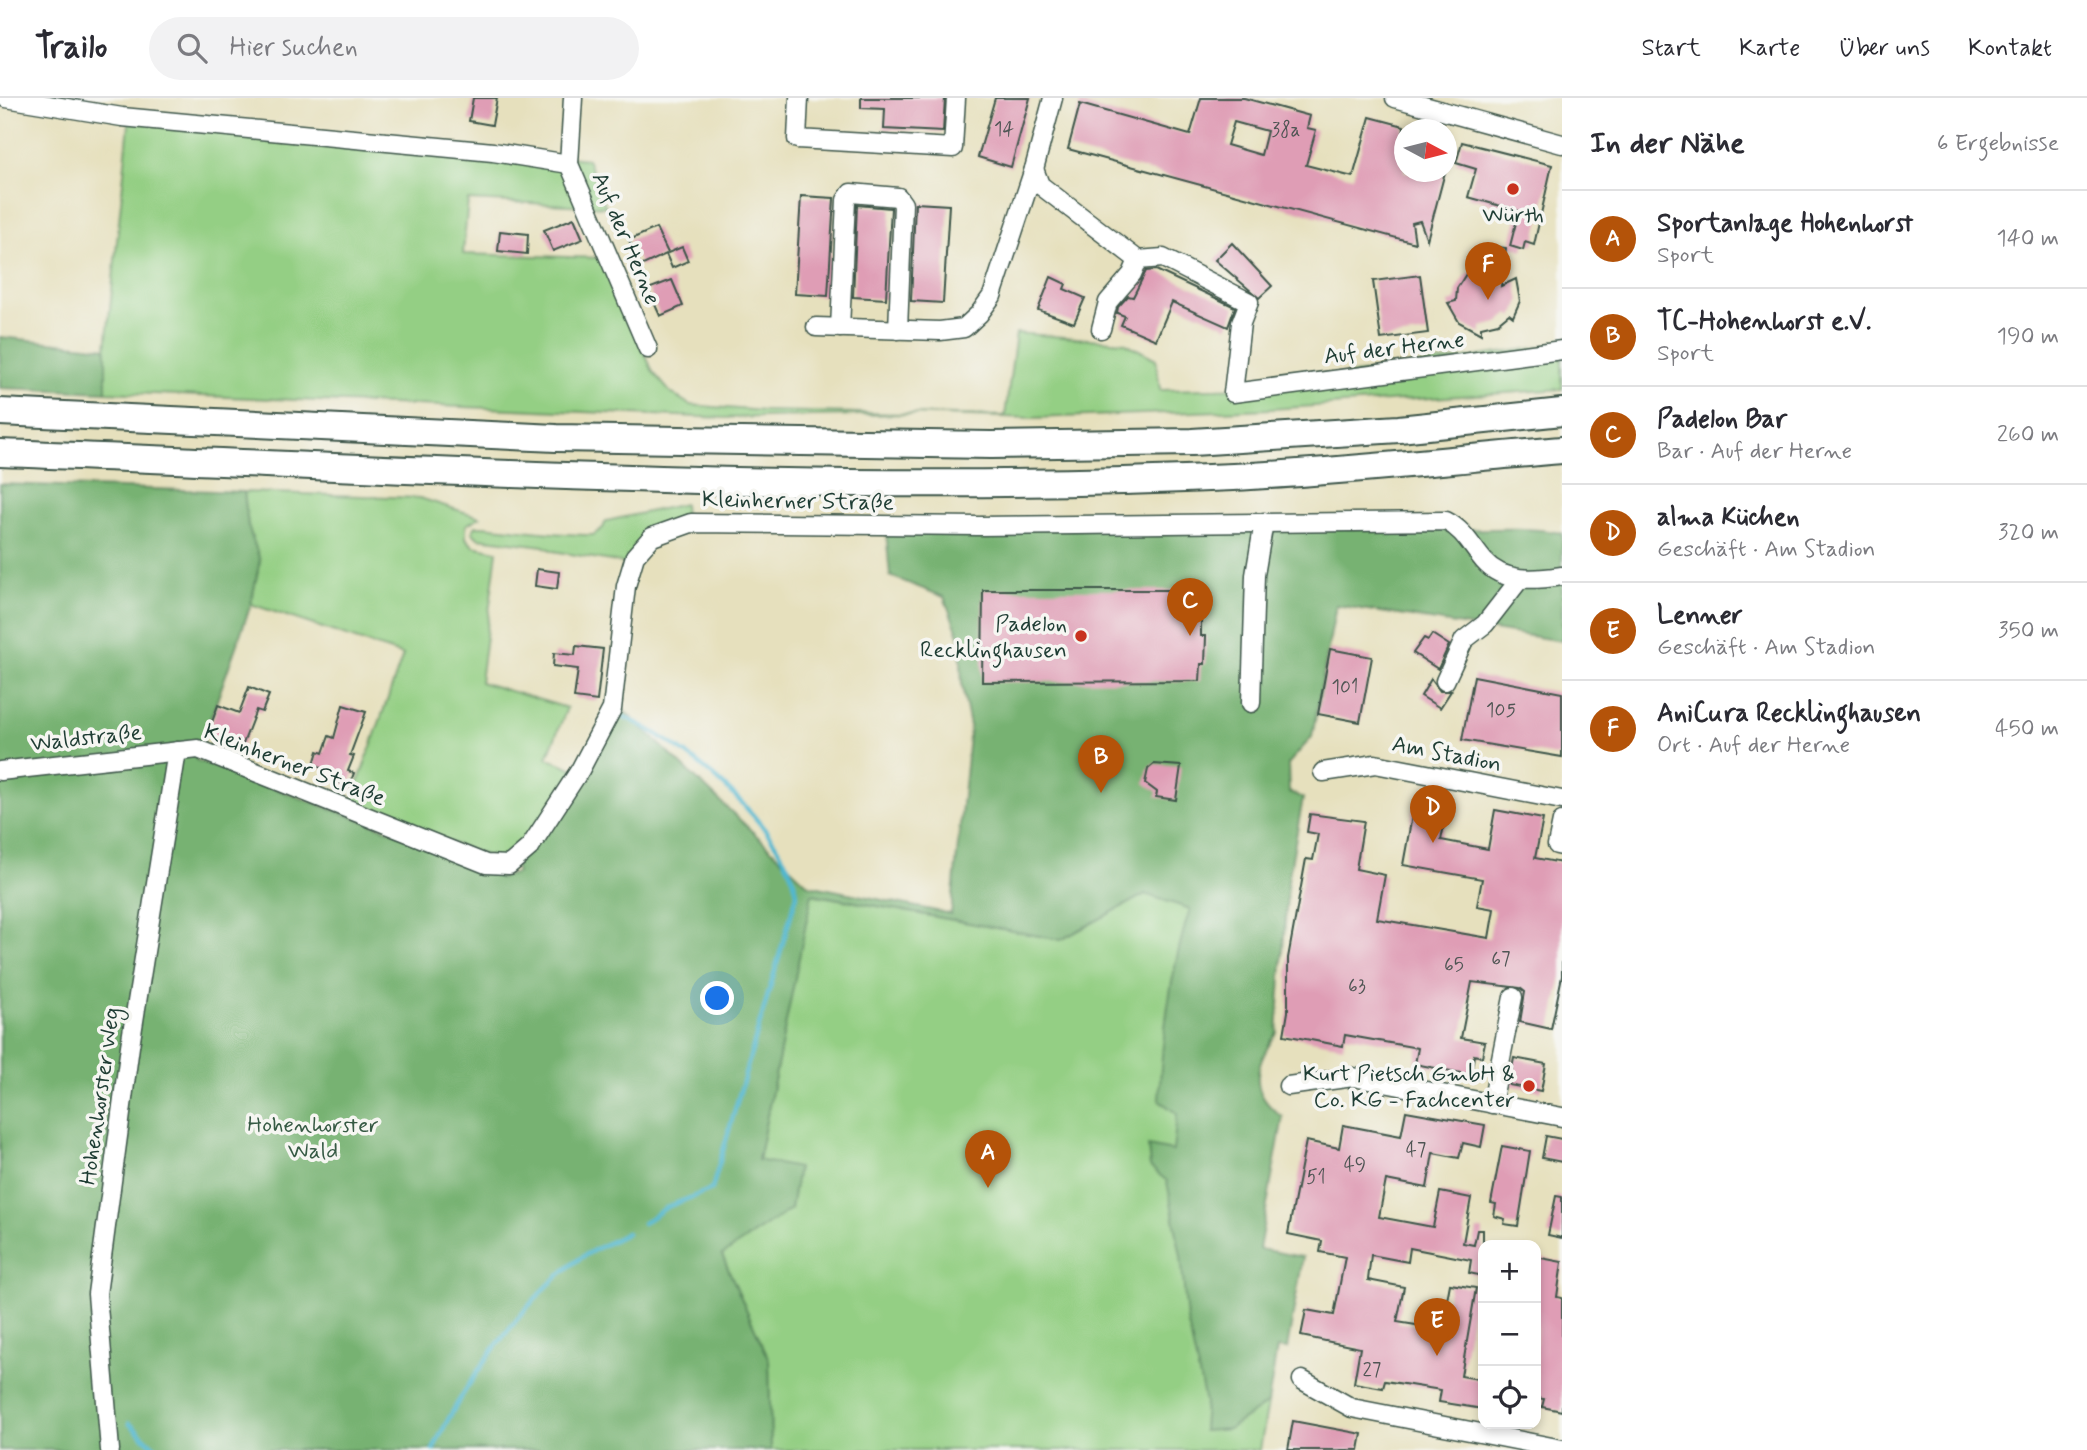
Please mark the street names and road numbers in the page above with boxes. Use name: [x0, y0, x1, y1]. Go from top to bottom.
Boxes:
street label: Auf der Herne: [584, 168, 667, 310]
street label: Auf der Herne: [1322, 325, 1466, 373]
street label: Kleinherner Straße: [702, 485, 894, 519]
street label: Kleinherner Straße: [199, 717, 389, 814]
street label: Waldstraße: [29, 718, 143, 760]
street label: Am Stadion: [1389, 730, 1504, 780]
street label: Hohenhorster Weg: [74, 1006, 130, 1187]

